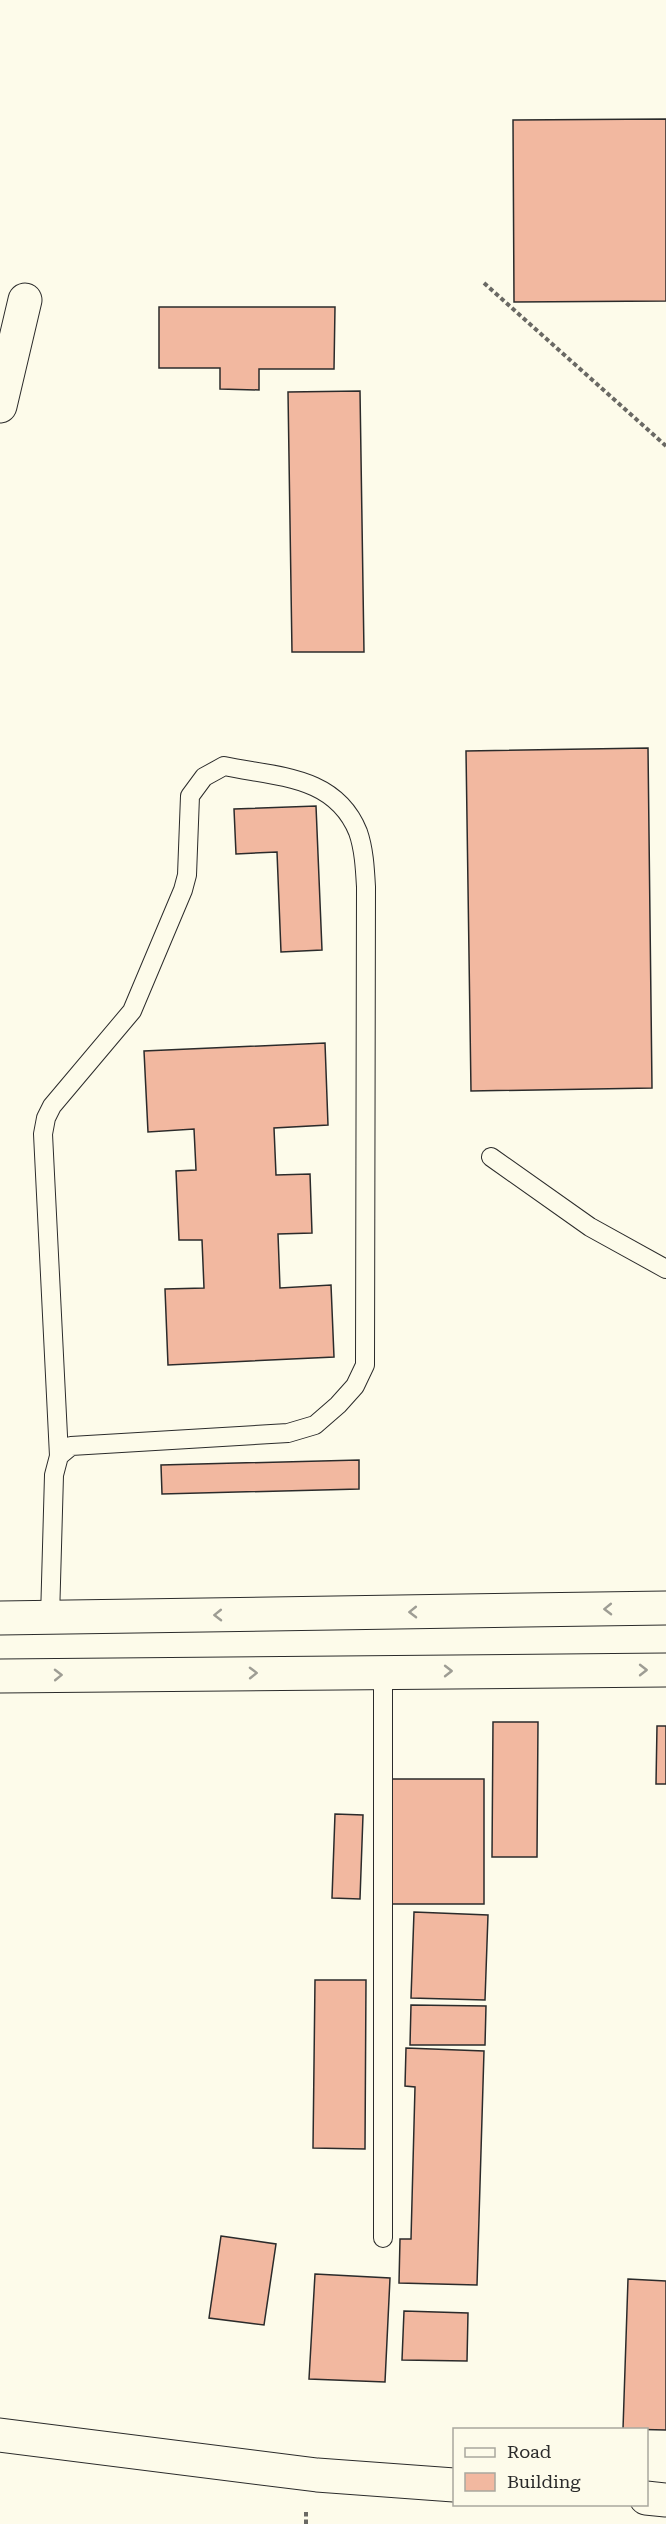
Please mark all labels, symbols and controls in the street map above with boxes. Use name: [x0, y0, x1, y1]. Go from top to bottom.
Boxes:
one-way arrow: [603, 1603, 612, 1615]
one-way arrow: [408, 1606, 417, 1618]
one-way arrow: [213, 1609, 222, 1621]
one-way arrow: [639, 1664, 648, 1676]
one-way arrow: [444, 1665, 453, 1677]
one-way arrow: [249, 1667, 258, 1679]
one-way arrow: [54, 1669, 63, 1681]
legend: [453, 2428, 648, 2506]
text: Road: [507, 2441, 552, 2462]
text: Building: [507, 2471, 581, 2492]

